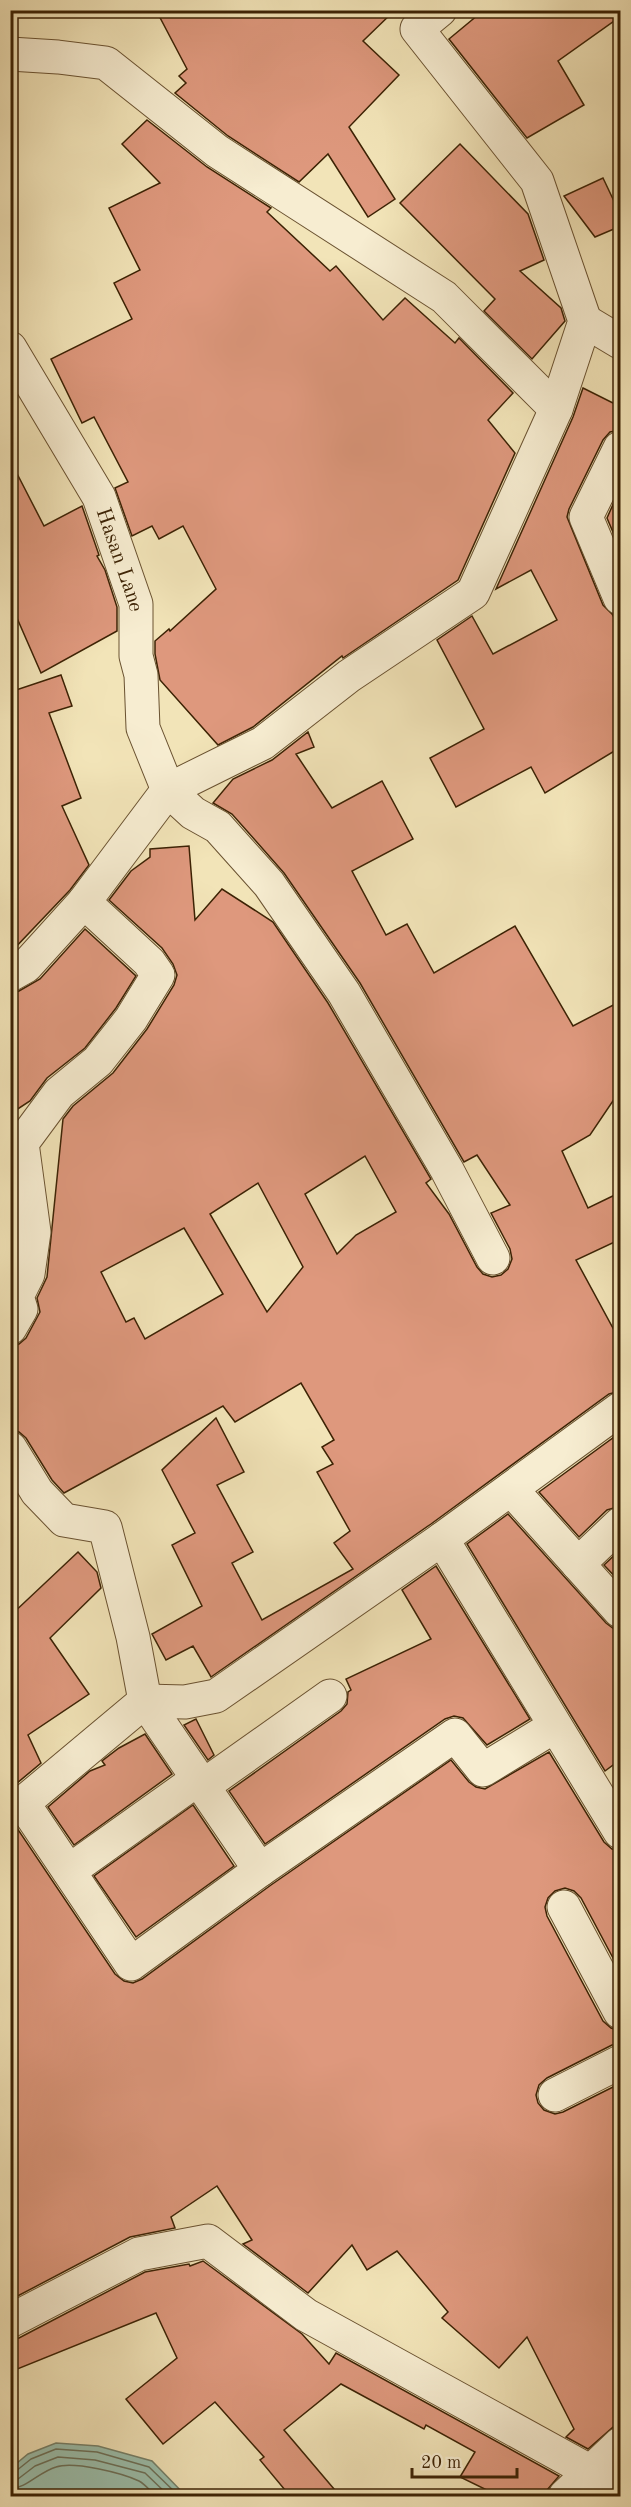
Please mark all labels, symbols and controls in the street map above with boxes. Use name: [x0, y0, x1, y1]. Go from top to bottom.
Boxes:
street label: Hasan Lane: [92, 505, 145, 612]
scale bar: [412, 2441, 517, 2479]
text: 20 m: [421, 2454, 461, 2472]

